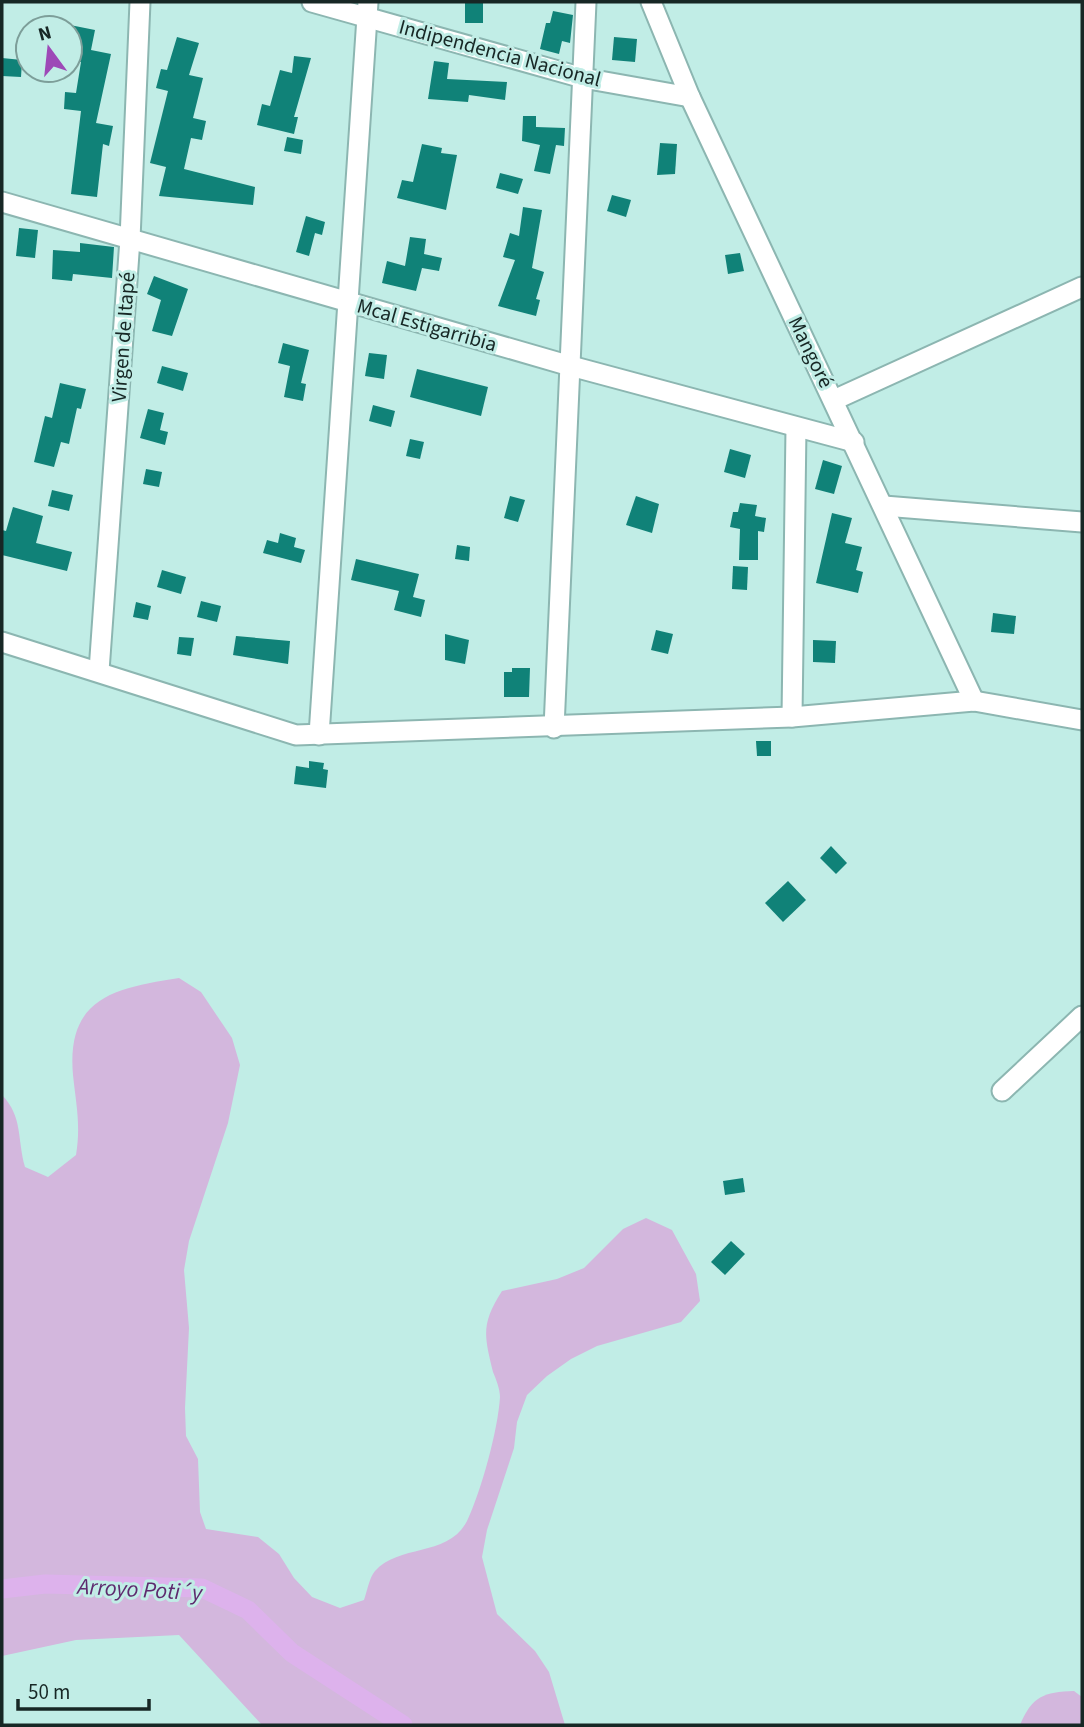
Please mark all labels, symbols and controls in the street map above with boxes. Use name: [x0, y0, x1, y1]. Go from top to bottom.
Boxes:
street label: Indipendencia Nacional: [396, 12, 604, 94]
north arrow: [14, 14, 84, 84]
text: N: [35, 19, 55, 49]
street label: Virgen de Itapé: [103, 271, 143, 403]
street label: Mcal Estigarribia: [353, 291, 501, 359]
street label: Mangoré: [781, 311, 841, 393]
water label: Arroyo Poti´y: [75, 1570, 205, 1609]
scale bar: [18, 1668, 149, 1712]
text: 50 m: [28, 1677, 70, 1707]

